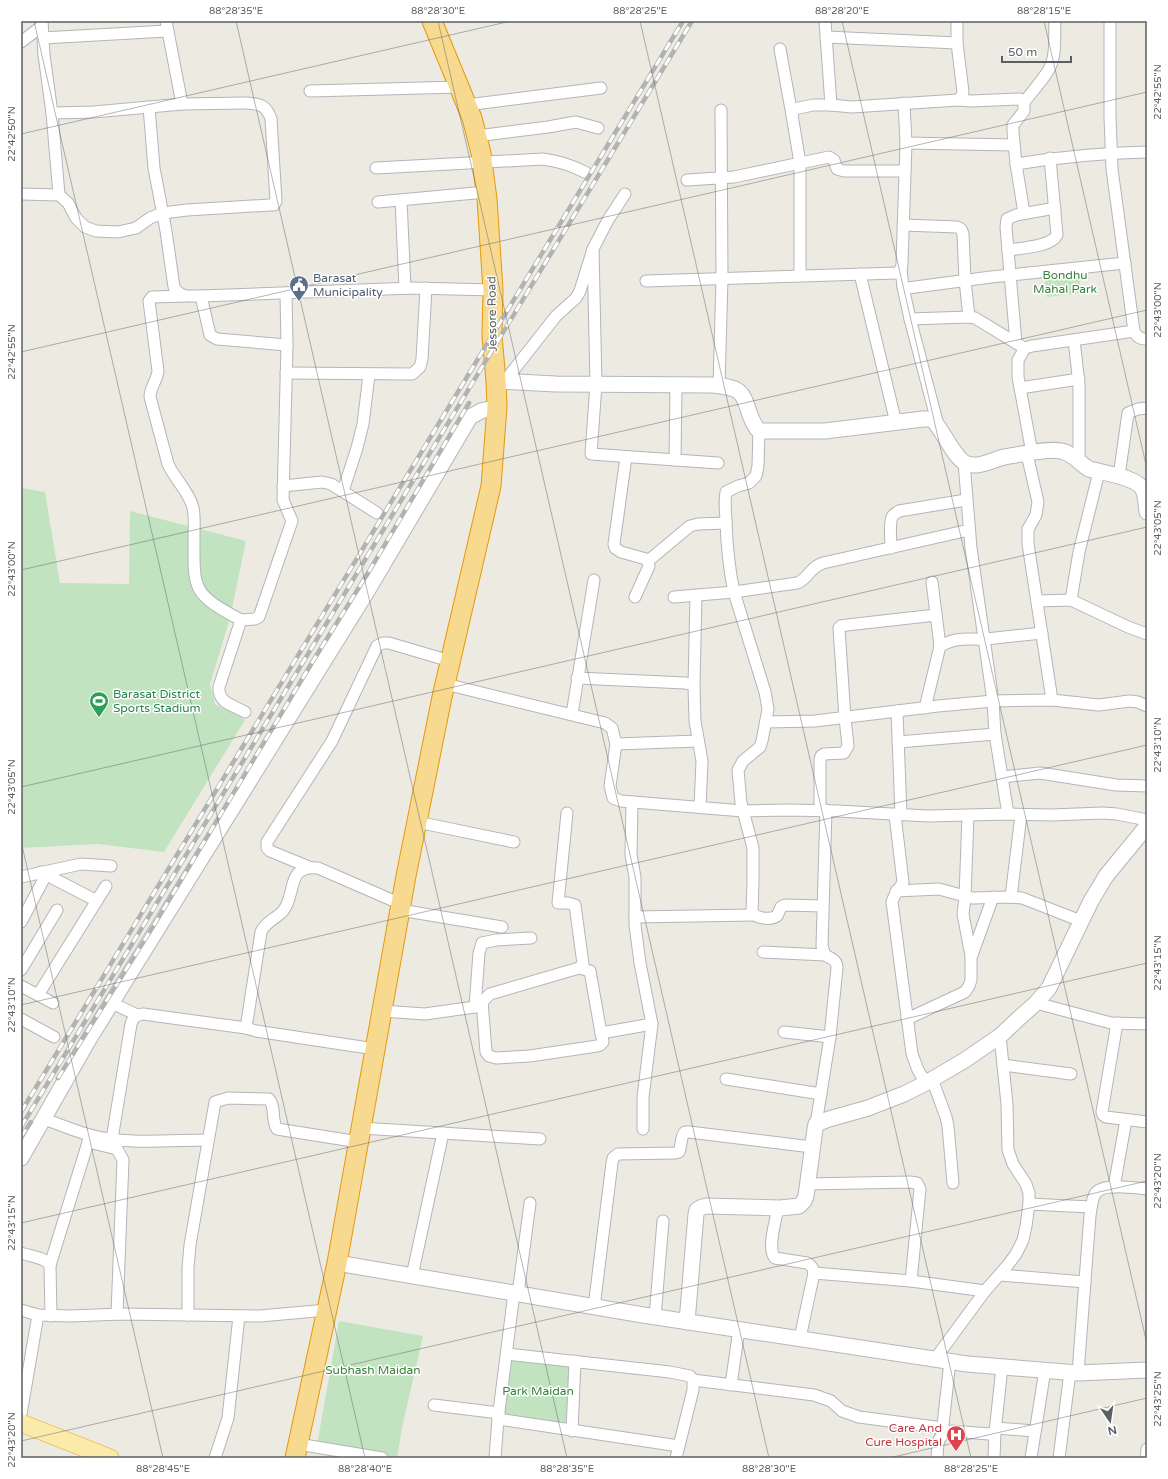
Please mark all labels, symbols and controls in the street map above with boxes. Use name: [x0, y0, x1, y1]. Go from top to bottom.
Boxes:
text: 88°28'35"E: [209, 5, 263, 17]
text: 88°28'30"E: [411, 5, 465, 17]
text: 88°28'25"E: [613, 5, 667, 17]
text: 88°28'20"E: [815, 5, 869, 17]
text: 88°28'15"E: [1017, 5, 1071, 17]
scale bar: [1002, 38, 1071, 64]
text: 50 m: [1008, 45, 1037, 59]
text: 22°42'55"N: [1152, 64, 1164, 120]
text: 22°42'50"N: [6, 106, 18, 162]
park label: Bondhu Mahal Park: [1033, 268, 1098, 296]
place label: Barasat Municipality: [313, 271, 383, 299]
public building icon: Barasat Municipality: [288, 274, 310, 302]
street label: Jessore Road: [484, 276, 500, 352]
text: 22°43'00"N: [1152, 282, 1164, 338]
text: 22°42'55"N: [6, 324, 18, 380]
text: 22°43'05"N: [1152, 500, 1164, 556]
text: 22°43'00"N: [6, 541, 18, 597]
place label: Barasat District Sports Stadium: [113, 687, 201, 715]
sports icon: Barasat District Sports Stadium: [88, 690, 110, 718]
text: 22°43'10"N: [1152, 717, 1164, 773]
text: 22°43'05"N: [6, 759, 18, 815]
text: 22°43'15"N: [1152, 935, 1164, 991]
text: 22°43'10"N: [6, 977, 18, 1033]
text: 22°43'20"N: [1152, 1153, 1164, 1209]
text: 22°43'15"N: [6, 1195, 18, 1251]
park label: Subhash Maidan: [325, 1363, 421, 1377]
text: 22°43'25"N: [1152, 1371, 1164, 1427]
park label: Park Maidan: [502, 1384, 574, 1398]
north arrow: [1090, 1401, 1130, 1441]
text: 22°43'20"N: [6, 1412, 18, 1468]
place label: Care And Cure Hospital: [865, 1421, 942, 1449]
text: N: [1106, 1423, 1118, 1438]
hospital icon: Care And Cure Hospital: [945, 1424, 967, 1452]
text: 88°28'45"E: [136, 1463, 190, 1475]
text: 88°28'40"E: [338, 1463, 392, 1475]
text: 88°28'35"E: [540, 1463, 594, 1475]
text: 88°28'30"E: [742, 1463, 796, 1475]
text: 88°28'25"E: [944, 1463, 998, 1475]

